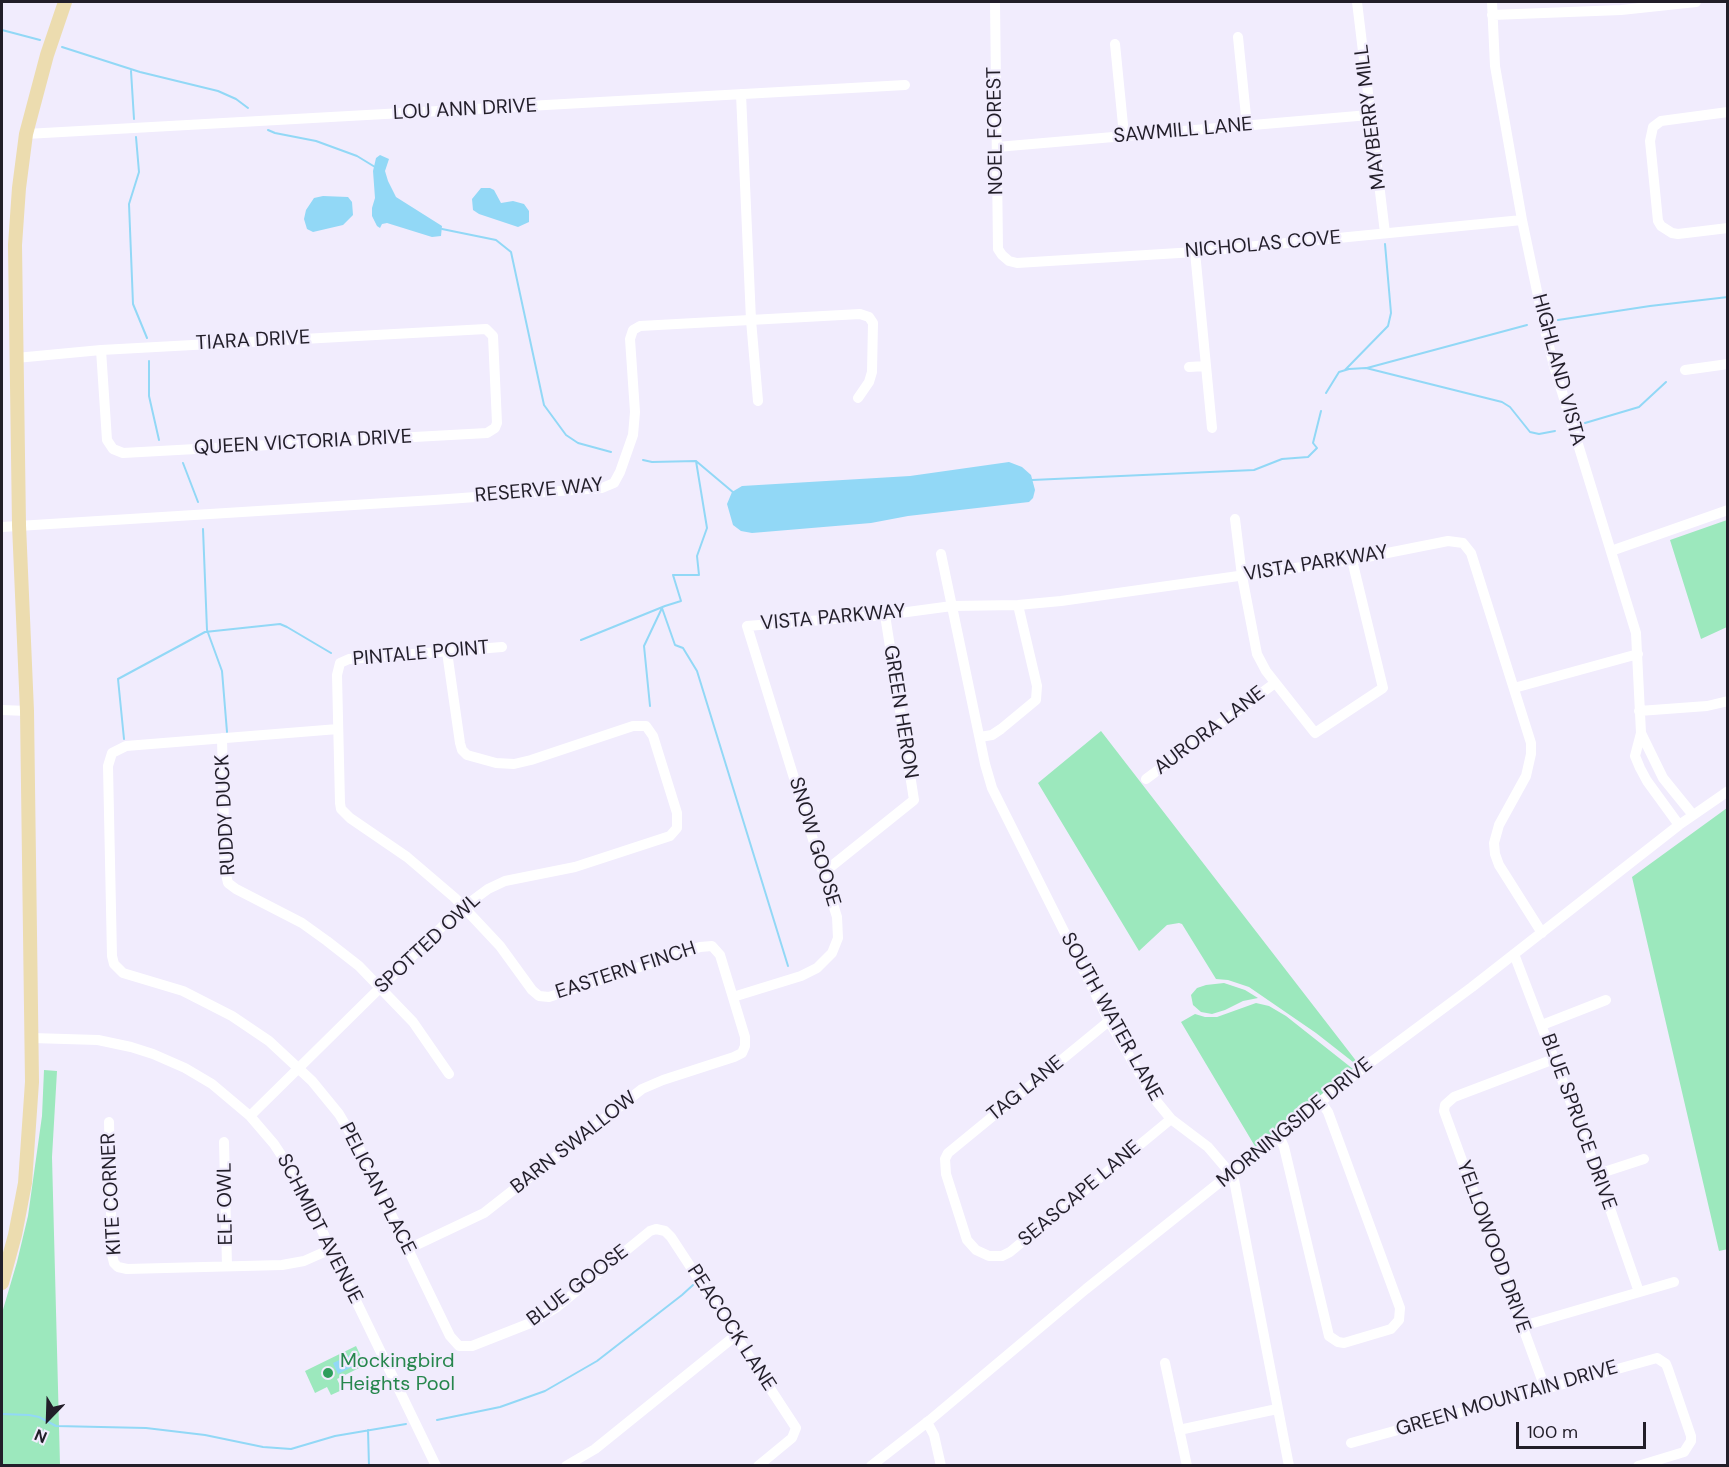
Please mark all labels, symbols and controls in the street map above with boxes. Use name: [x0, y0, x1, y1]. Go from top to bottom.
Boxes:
street label: MAYBERRY MILL: [1350, 43, 1392, 191]
street label: NOEL FOREST: [983, 67, 1009, 195]
street label: LOU ANN DRIVE: [392, 94, 538, 126]
street label: SAWMILL LANE: [1112, 113, 1254, 149]
street label: NICHOLAS COVE: [1184, 226, 1342, 264]
street label: HIGHLAND VISTA: [1526, 292, 1590, 448]
street label: TIARA DRIVE: [195, 326, 311, 356]
street label: QUEEN VICTORIA DRIVE: [193, 425, 413, 461]
street label: RESERVE WAY: [474, 473, 604, 509]
street label: VISTA PARKWAY: [1242, 541, 1390, 587]
street label: VISTA PARKWAY: [759, 600, 907, 636]
street label: PINTALE POINT: [352, 636, 490, 672]
street label: GREEN HERON: [878, 644, 922, 780]
street label: AURORA LANE: [1150, 682, 1270, 780]
street label: RUDDY DUCK: [211, 754, 241, 876]
street label: SNOW GOOSE: [783, 774, 845, 910]
street label: SPOTTED OWL: [370, 889, 486, 999]
street label: SOUTH WATER LANE: [1055, 929, 1167, 1105]
street label: EASTERN FINCH: [553, 937, 699, 1005]
street label: BLUE SPRUCE DRIVE: [1535, 1031, 1621, 1213]
street label: TAG LANE: [983, 1051, 1069, 1127]
street label: MORNINGSIDE DRIVE: [1212, 1053, 1378, 1193]
street label: BARN SWALLOW: [506, 1087, 642, 1199]
street label: PELICAN PLACE: [333, 1119, 421, 1259]
street label: KITE CORNER: [97, 1132, 127, 1256]
street label: SEASCAPE LANE: [1014, 1136, 1146, 1252]
street label: SCHMIDT AVENUE: [271, 1150, 367, 1308]
street label: YELLOWOOD DRIVE: [1451, 1158, 1535, 1336]
street label: ELF OWL: [213, 1162, 239, 1246]
street label: BLUE GOOSE: [523, 1240, 633, 1332]
street label: PEACOCK LANE: [681, 1260, 781, 1396]
place label: Mockingbird Heights Pool: [340, 1350, 455, 1397]
street label: GREEN MOUNTAIN DRIVE: [1393, 1356, 1621, 1442]
marker: Mockingbird Heights Pool: [321, 1366, 335, 1380]
north arrow: [18, 1389, 78, 1449]
scale bar: [1519, 1410, 1650, 1448]
text: 100 m: [1527, 1420, 1578, 1444]
text: N: [31, 1424, 50, 1448]

